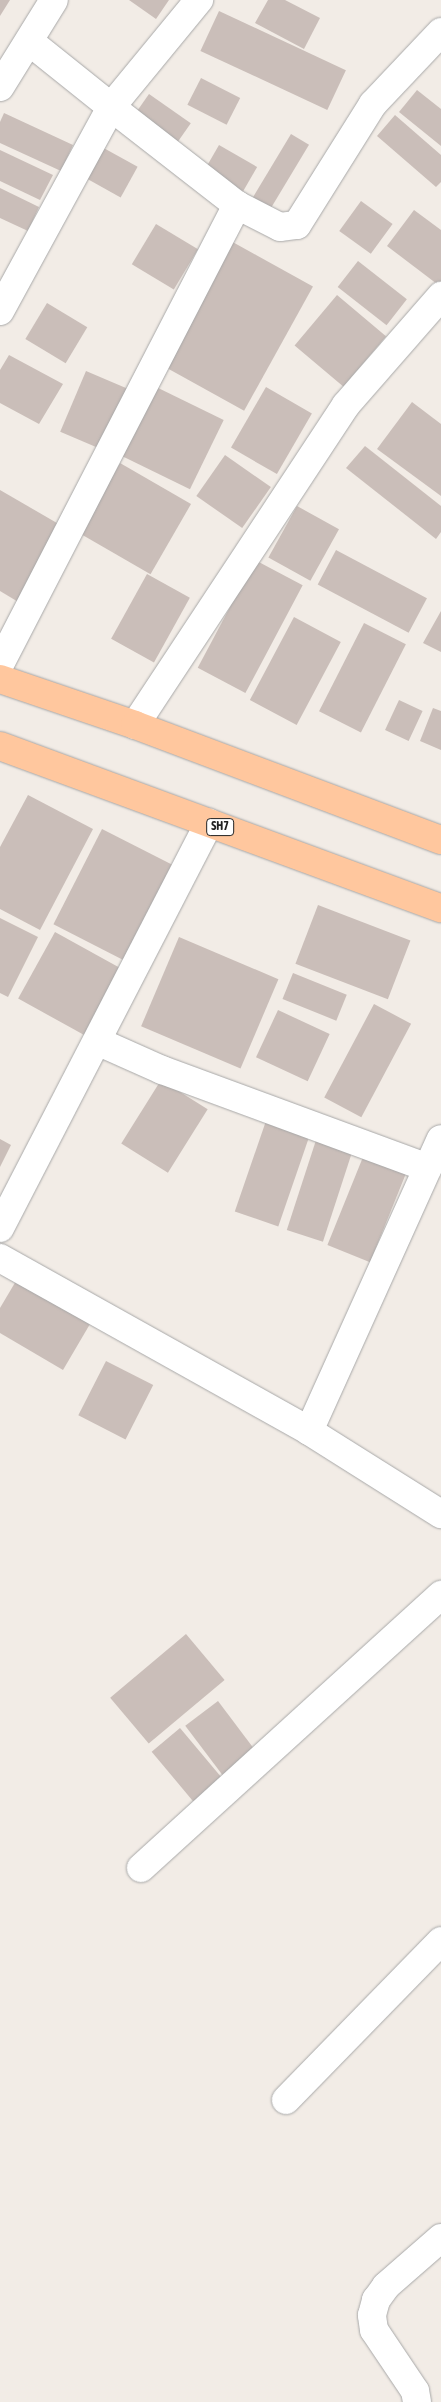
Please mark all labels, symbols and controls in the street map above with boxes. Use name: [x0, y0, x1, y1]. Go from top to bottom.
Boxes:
road number: SH7: [205, 818, 235, 836]

